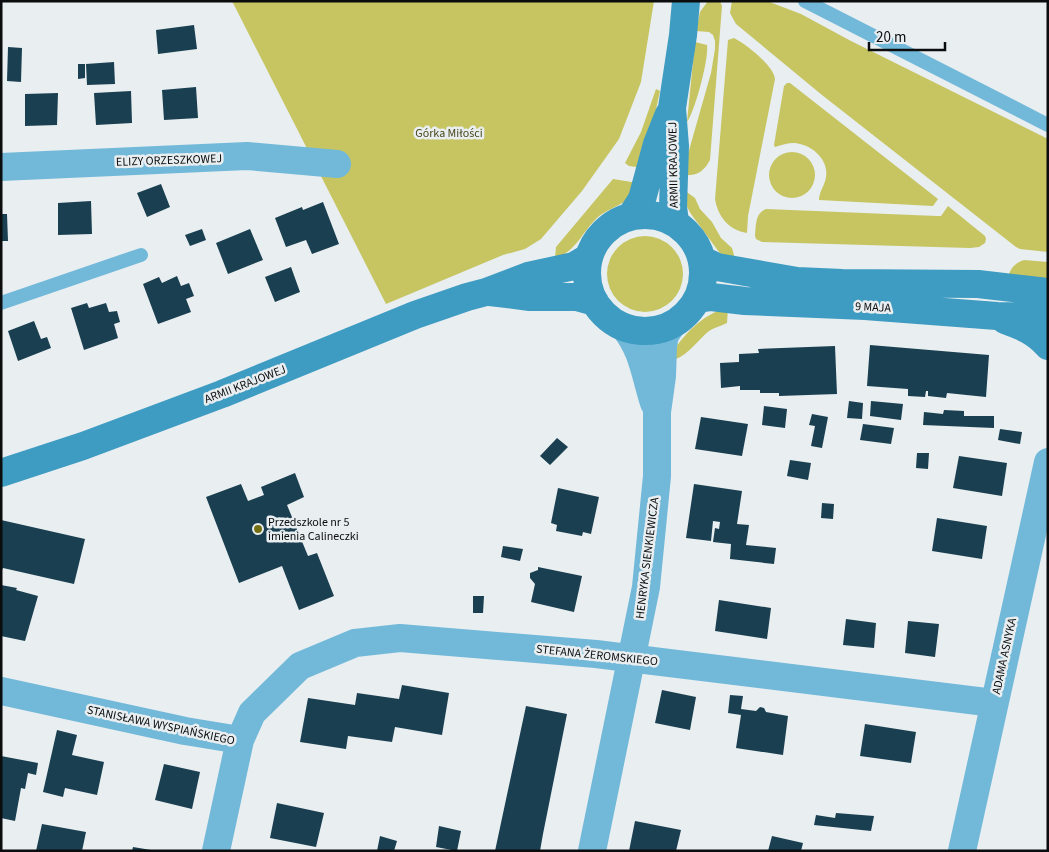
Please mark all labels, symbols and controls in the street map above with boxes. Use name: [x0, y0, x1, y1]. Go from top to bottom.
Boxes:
scale bar: [869, 20, 945, 52]
text: 20 m: [876, 27, 906, 48]
street label: ARMII KRAJOWEJ: [664, 122, 683, 208]
park label: Górka Miłości: [415, 125, 483, 142]
street label: ELIZY ORZESZKOWEJ: [116, 150, 222, 171]
street label: 9 MAJA: [855, 298, 892, 317]
street label: ARMII KRAJOWEJ: [202, 361, 288, 408]
street label: HENRYKA SIENKIEWICZA: [632, 496, 663, 620]
place label: Przedszkole nr 5 imienia Calineczki: [268, 514, 359, 545]
marker: Przedszkole nr 5 imienia Calineczki: [252, 523, 264, 535]
street label: ADAMA ASNYKA: [988, 616, 1021, 696]
street label: STEFANA ŻEROMSKIEGO: [535, 641, 659, 670]
street label: STANISŁAWA WYSPIAŃSKIEGO: [85, 702, 236, 749]

